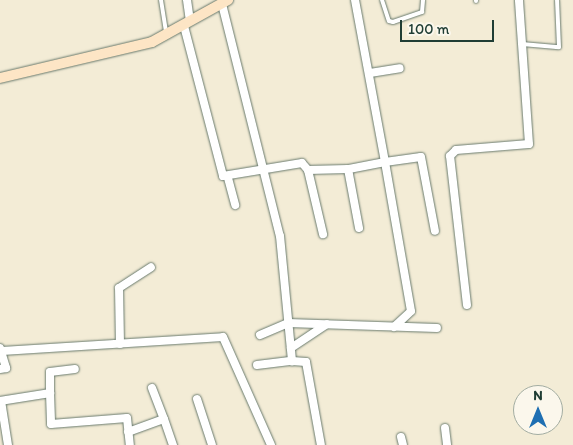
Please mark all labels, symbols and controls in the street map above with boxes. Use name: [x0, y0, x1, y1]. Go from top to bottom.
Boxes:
scale bar: [403, 10, 497, 42]
text: 100 m: [408, 20, 449, 38]
north arrow: [513, 385, 563, 435]
text: N: [533, 387, 543, 404]

